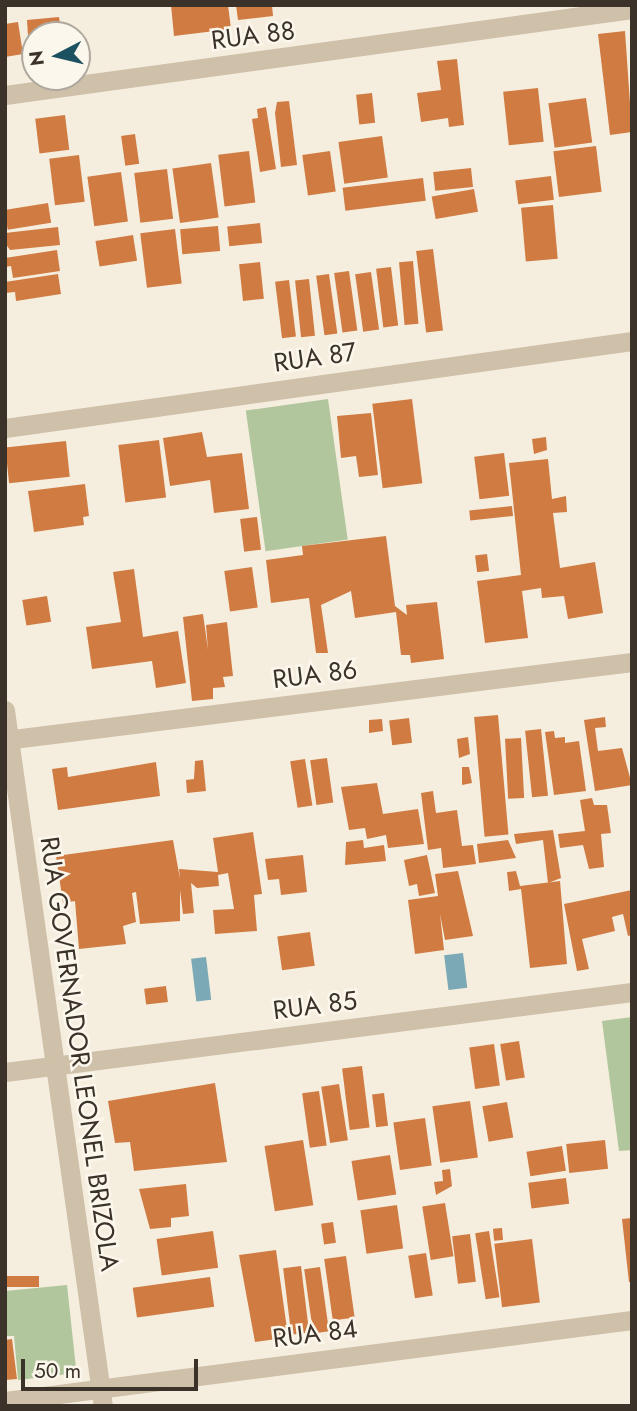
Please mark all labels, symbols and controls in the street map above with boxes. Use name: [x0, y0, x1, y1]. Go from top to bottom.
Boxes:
street label: RUA 88: [209, 15, 297, 57]
north arrow: [21, 21, 91, 91]
text: N: [22, 49, 51, 68]
street label: RUA 87: [272, 337, 358, 379]
street label: RUA 86: [271, 654, 359, 696]
street label: RUA GOVERNADOR LEONEL BRIZOLA: [33, 835, 125, 1273]
street label: RUA 85: [271, 985, 359, 1027]
street label: RUA 84: [271, 1313, 359, 1355]
scale bar: [24, 1344, 201, 1388]
text: 50 m: [34, 1356, 81, 1386]

